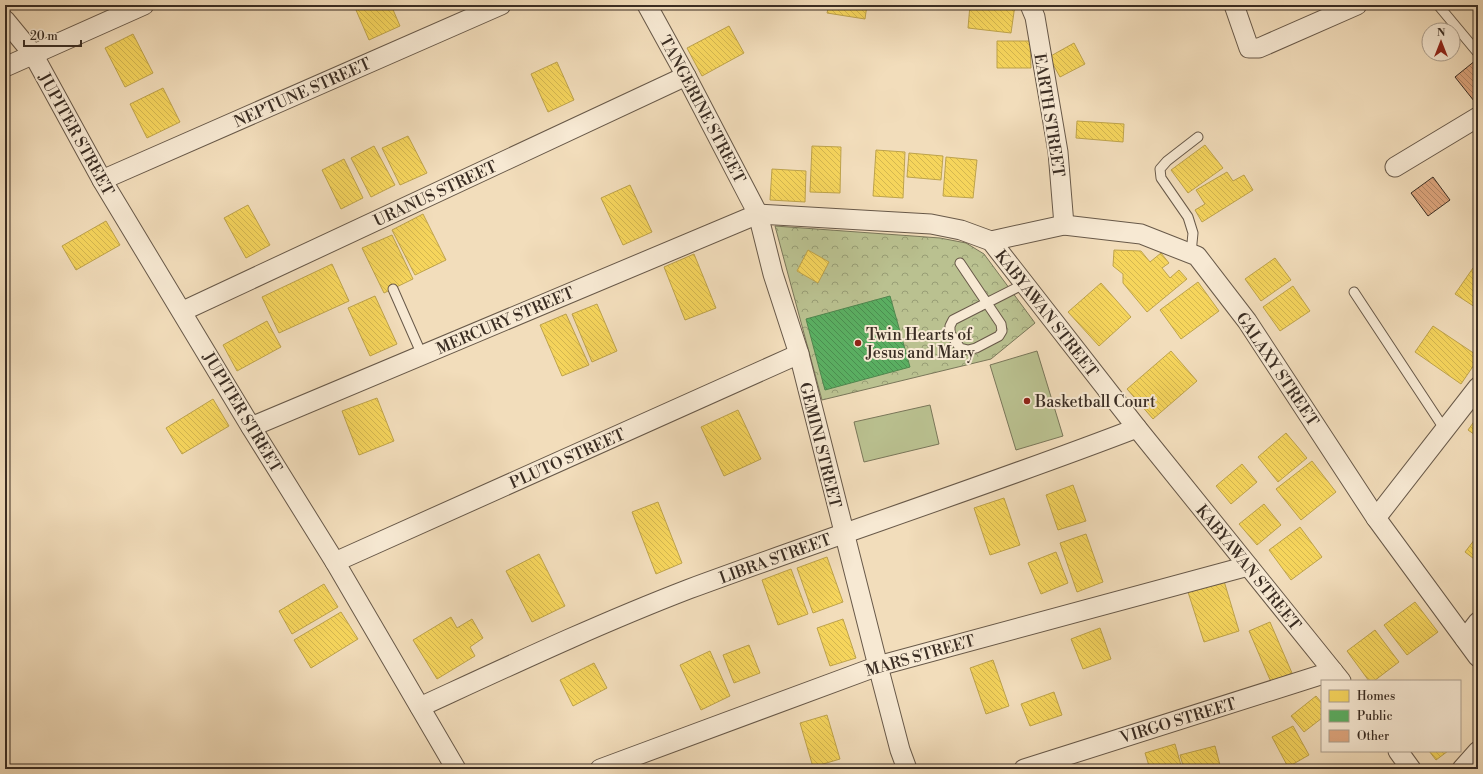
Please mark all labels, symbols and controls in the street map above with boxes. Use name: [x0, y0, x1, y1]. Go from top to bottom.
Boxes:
scale bar: [24, 22, 81, 48]
north arrow: [1421, 22, 1461, 62]
text: N: [1437, 26, 1446, 40]
text: 20 m: [30, 29, 58, 44]
street label: TANGERINE STREET: [655, 32, 750, 187]
street label: EARTH STREET: [1029, 52, 1069, 178]
street label: NEPTUNE STREET: [231, 54, 374, 132]
street label: JUPITER STREET: [34, 69, 118, 199]
street label: URANUS STREET: [370, 157, 500, 231]
street label: KABYAWAN STREET: [990, 246, 1102, 381]
street label: MERCURY STREET: [433, 283, 577, 359]
street label: GALAXY STREET: [1232, 309, 1323, 430]
place label: Twin Hearts of Jesus and Mary: [865, 325, 975, 363]
marker: Twin Hearts of Jesus and Mary: [853, 338, 863, 348]
street label: JUPITER STREET: [198, 348, 286, 477]
street label: GEMINI STREET: [795, 380, 845, 510]
place label: Basketball Court: [1034, 392, 1156, 412]
marker: Basketball Court: [1022, 396, 1032, 406]
street label: PLUTO STREET: [506, 424, 628, 493]
street label: KABYAWAN STREET: [1191, 501, 1305, 635]
street label: LIBRA STREET: [717, 529, 834, 588]
street label: MARS STREET: [863, 631, 977, 681]
legend: [1321, 680, 1461, 752]
text: Homes: [1357, 689, 1395, 704]
street label: VIRGO STREET: [1117, 694, 1239, 748]
text: Public: [1357, 709, 1393, 724]
text: Other: [1357, 729, 1389, 744]

